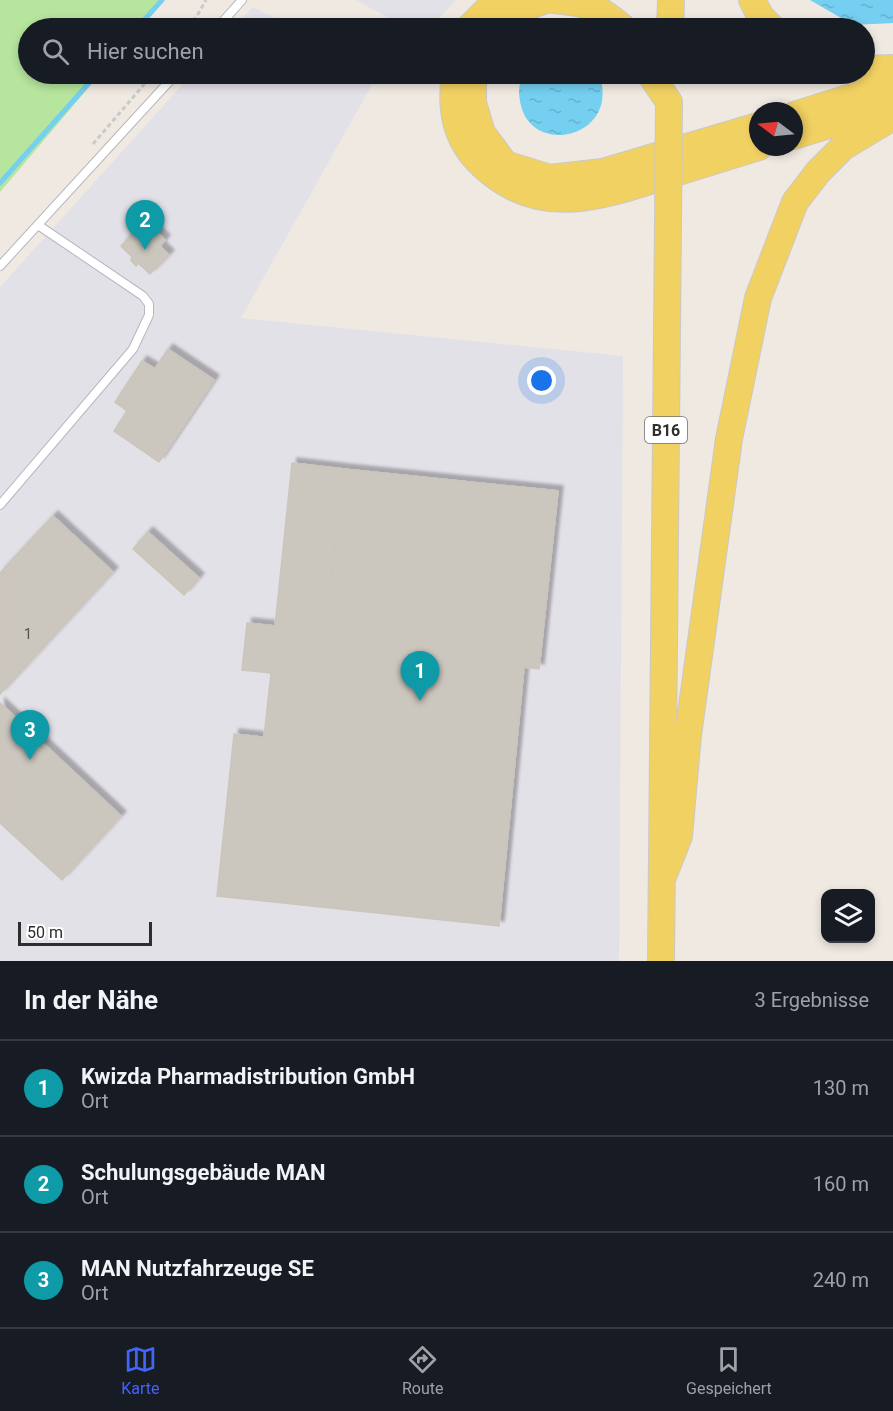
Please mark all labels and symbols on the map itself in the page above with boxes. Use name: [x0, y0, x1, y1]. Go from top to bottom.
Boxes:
north arrow: [749, 102, 803, 156]
pin: 2: [126, 200, 164, 250]
your location: [527, 366, 556, 395]
road number: B16: [645, 417, 687, 443]
house number: 1: [24, 625, 32, 643]
pin: 1: [400, 652, 440, 701]
pin: 3: [10, 710, 50, 760]
scale bar: [18, 919, 152, 946]

